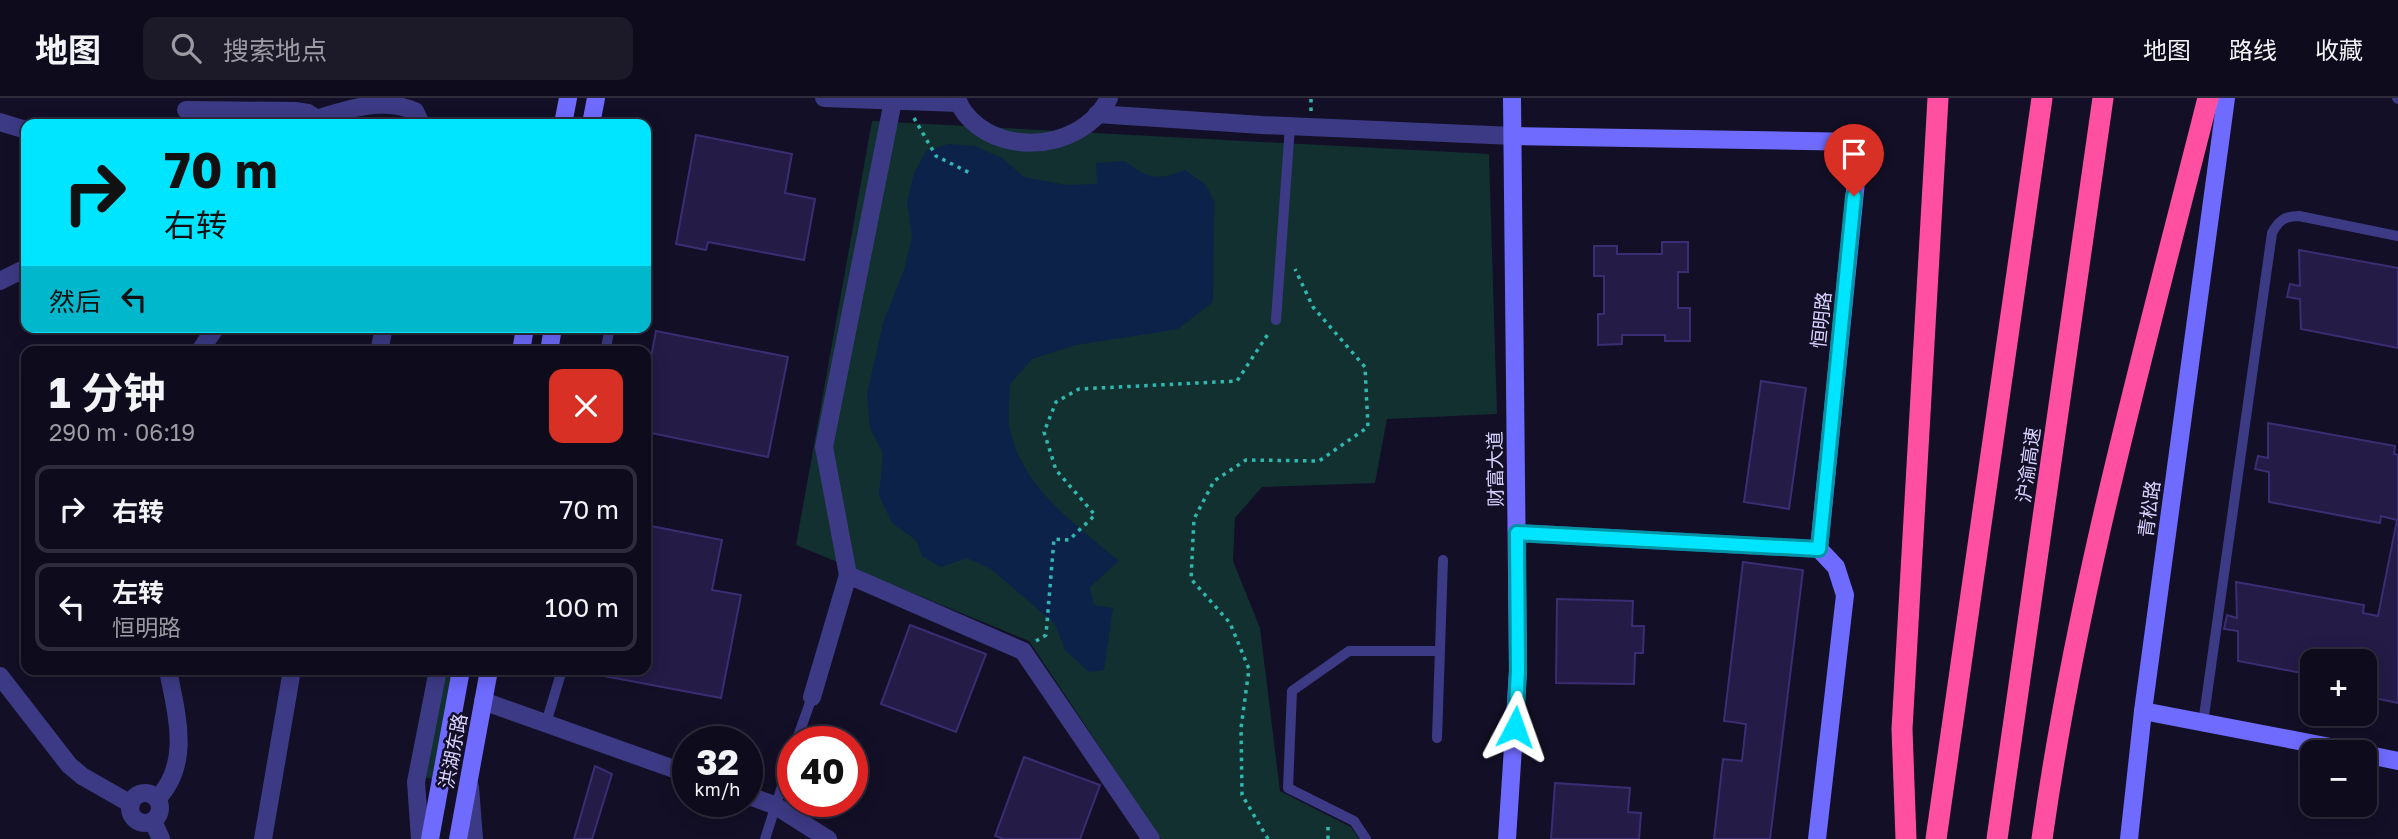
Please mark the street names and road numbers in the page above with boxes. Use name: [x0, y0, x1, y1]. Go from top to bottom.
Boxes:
street label: 恒明路: [1806, 290, 1835, 350]
street label: 沪渝高速: [2011, 426, 2044, 504]
street label: 财富大道: [1482, 431, 1507, 507]
street label: 青松路: [2133, 479, 2164, 539]
street label: 洪湖东路: [434, 711, 471, 790]

